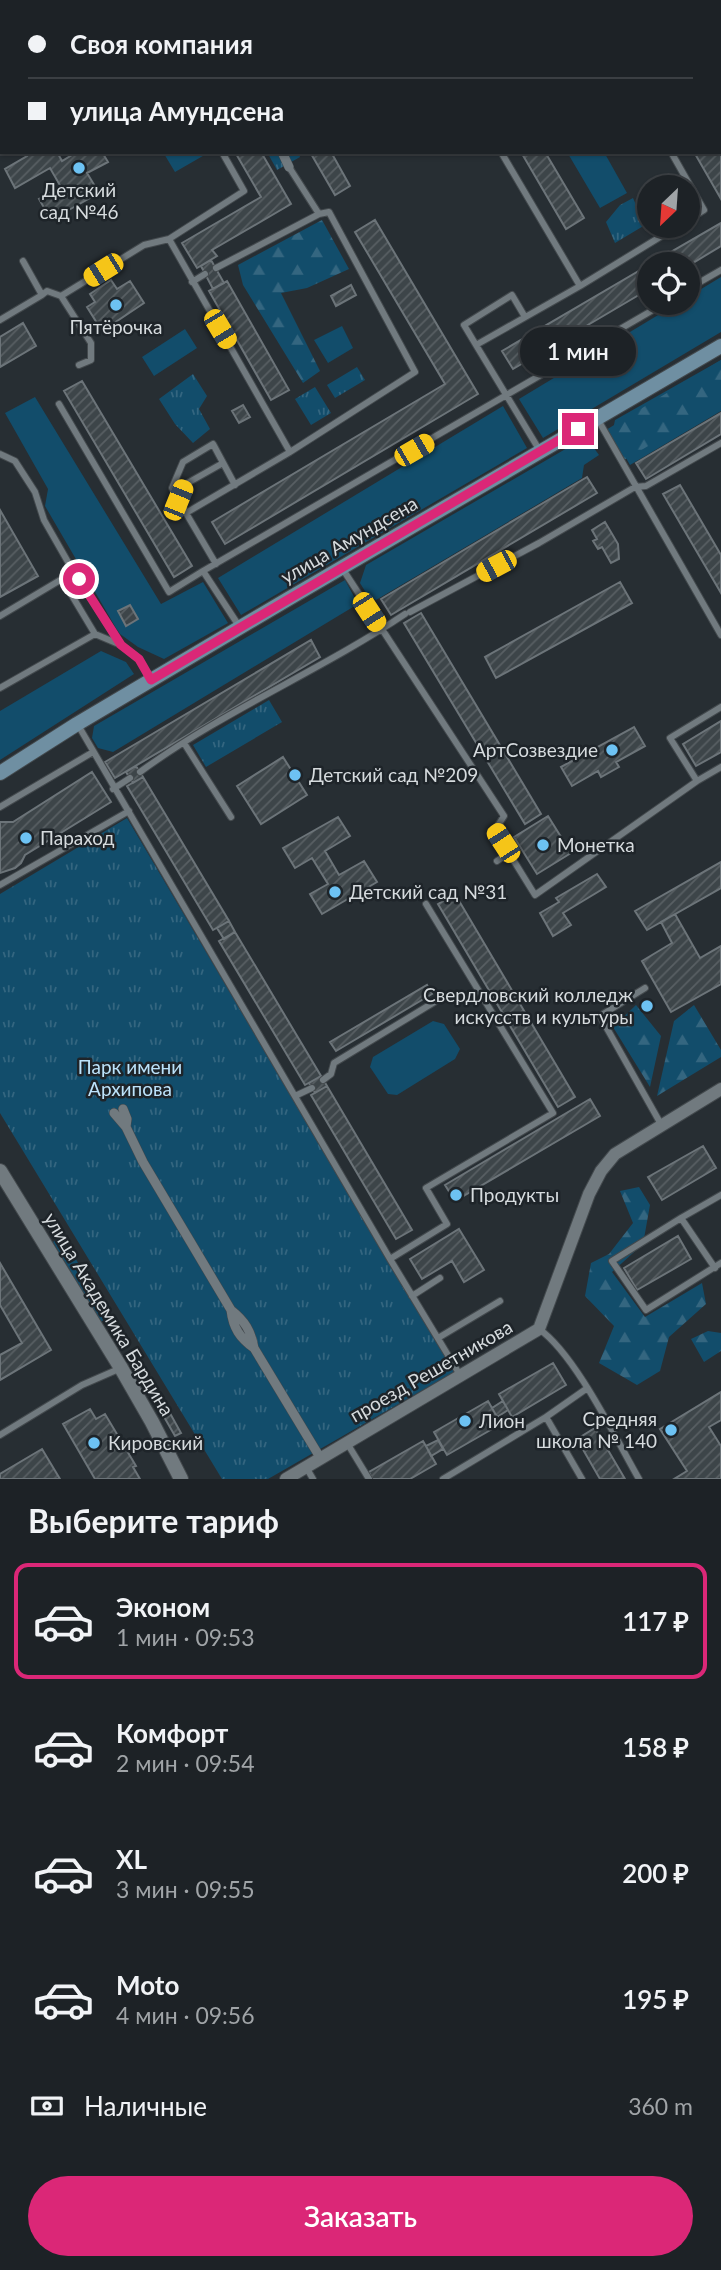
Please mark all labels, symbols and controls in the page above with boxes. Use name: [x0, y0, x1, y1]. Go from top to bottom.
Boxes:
text: Своя компания: [70, 28, 253, 60]
text: улица Амундсена: [70, 95, 284, 127]
marker: Детский сад №46: [71, 160, 87, 176]
north arrow: [637, 175, 700, 238]
map controls: [637, 175, 700, 315]
place label: Детский сад №46: [39, 178, 119, 223]
car: [80, 250, 127, 290]
button: locate: [637, 252, 700, 315]
marker: Пятёрочка: [108, 297, 124, 313]
car: [201, 306, 240, 352]
place label: Пятёрочка: [70, 315, 162, 338]
callout: 1 мин: [520, 328, 636, 376]
text: 1 мин: [547, 337, 609, 365]
route end: [562, 413, 594, 445]
car: [391, 430, 438, 470]
car: [161, 477, 196, 523]
street label: улица Амундсена: [276, 491, 421, 588]
car: [473, 547, 520, 585]
route start: [63, 563, 95, 595]
car: [349, 589, 390, 635]
place label: АртСозвездие: [473, 738, 598, 761]
marker: АртСозвездие: [604, 742, 620, 758]
place label: Детский сад №209: [309, 763, 478, 786]
marker: Детский сад №209: [287, 767, 303, 783]
car: [483, 820, 524, 866]
place label: Параход: [40, 826, 115, 849]
marker: Параход: [18, 830, 34, 846]
place label: Монетка: [557, 833, 635, 856]
marker: Монетка: [535, 837, 551, 853]
place label: Детский сад №31: [349, 880, 507, 903]
marker: Детский сад №31: [327, 884, 343, 900]
place label: Свердловский колледж искусств и культуры: [423, 983, 633, 1028]
marker: Свердловский колледж искусств и культуры: [639, 998, 655, 1014]
park label: Парк имени Архипова: [78, 1055, 182, 1100]
place label: Продукты: [470, 1183, 559, 1206]
marker: Продукты: [448, 1187, 464, 1203]
street label: улица Академика Бардина: [40, 1208, 179, 1420]
street label: проезд Решетникова: [345, 1315, 516, 1427]
place label: Средняя школа № 140: [536, 1407, 657, 1452]
place label: Лион: [478, 1409, 525, 1432]
marker: Лион: [457, 1413, 473, 1429]
marker: Средняя школа № 140: [663, 1422, 679, 1438]
place label: Кировский: [108, 1431, 203, 1454]
marker: Кировский: [86, 1435, 102, 1451]
text: Выберите тариф: [28, 1501, 279, 1540]
icon: car: [32, 1590, 95, 1653]
text: Эконом: [116, 1591, 210, 1623]
text: 117 ₽: [622, 1605, 689, 1637]
text: 1 мин · 09:53: [116, 1623, 255, 1651]
icon: car: [32, 1716, 95, 1779]
text: Комфорт: [116, 1717, 228, 1749]
text: 158 ₽: [622, 1731, 689, 1763]
text: 2 мин · 09:54: [116, 1749, 255, 1777]
icon: car: [32, 1842, 95, 1905]
text: XL: [116, 1843, 147, 1875]
text: 200 ₽: [622, 1857, 689, 1889]
text: 3 мин · 09:55: [116, 1875, 255, 1903]
icon: car: [32, 1968, 95, 2031]
text: Moto: [116, 1969, 179, 2001]
text: 195 ₽: [622, 1983, 689, 2015]
text: 4 мин · 09:56: [116, 2001, 255, 2029]
icon: cash: [28, 2087, 66, 2125]
text: Наличные: [84, 2090, 207, 2122]
text: 360 m: [628, 2092, 693, 2120]
button: Заказать: [28, 2176, 693, 2256]

